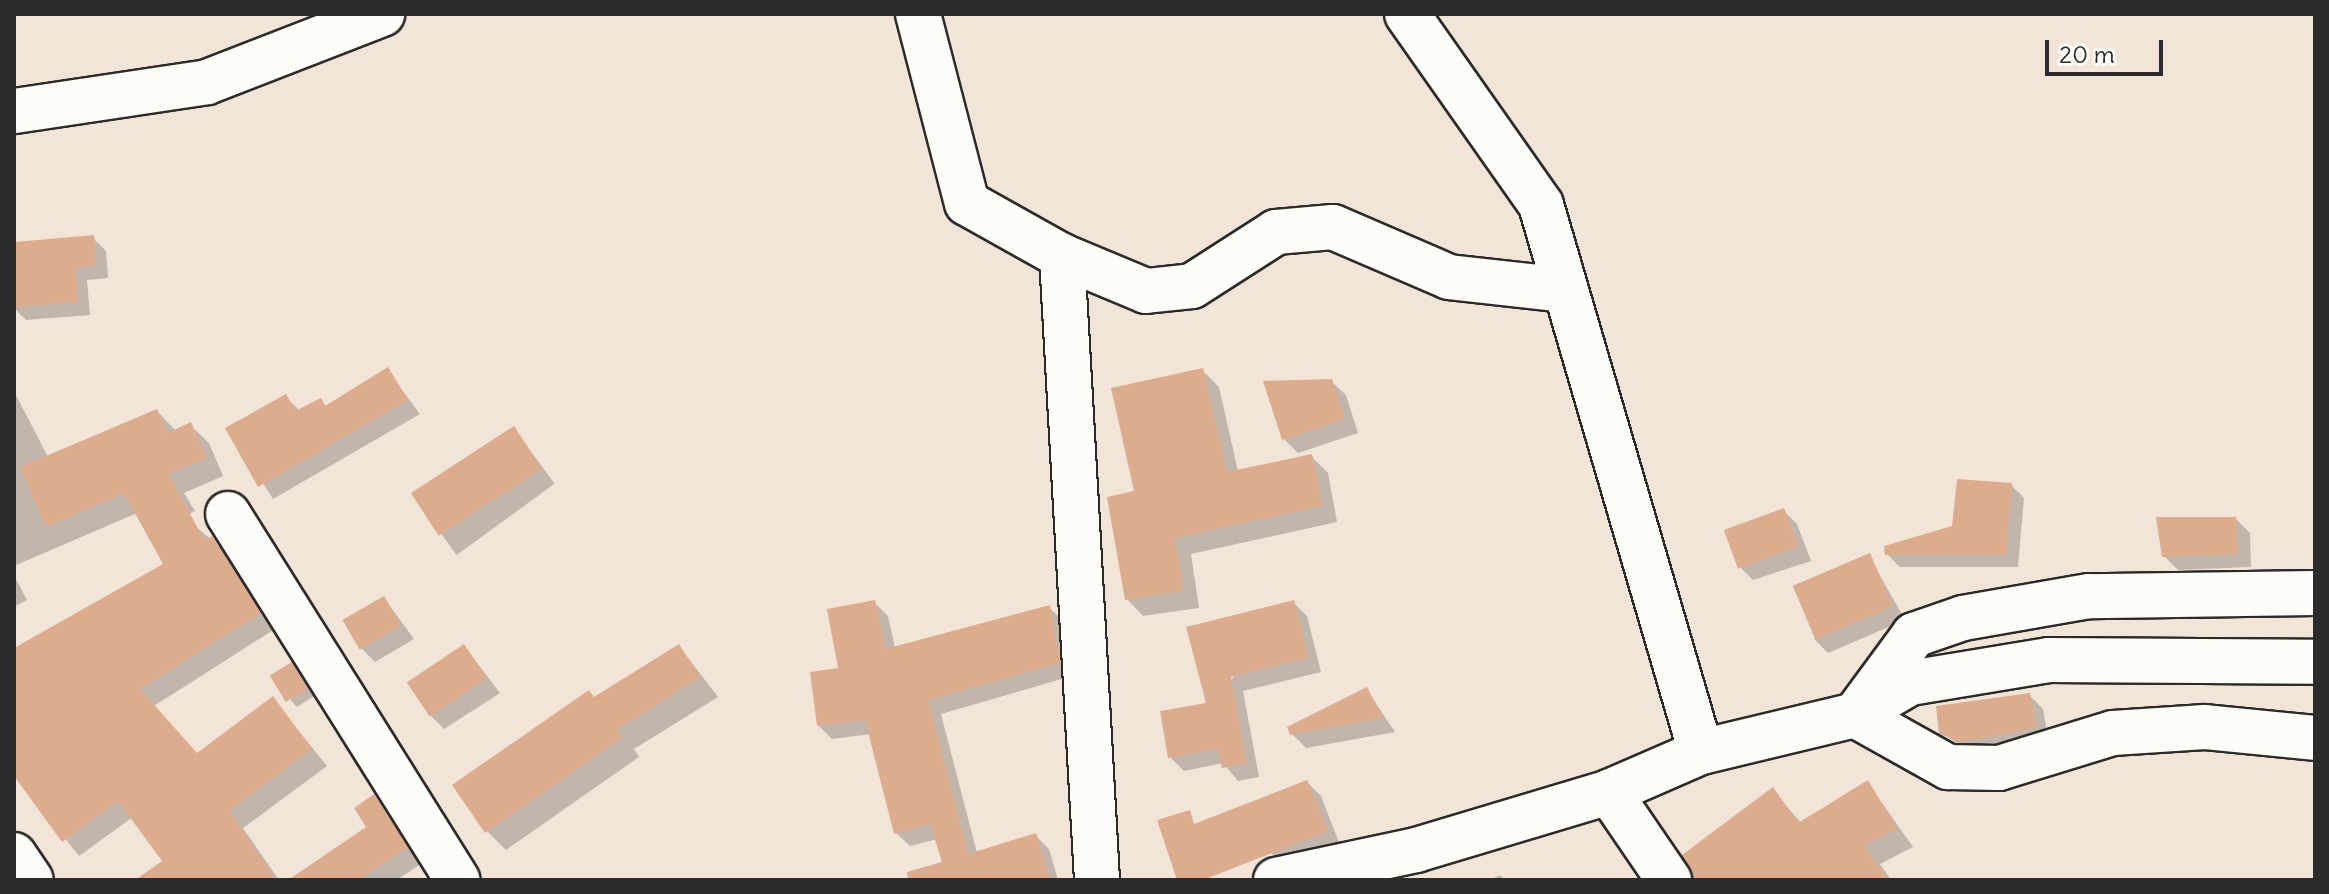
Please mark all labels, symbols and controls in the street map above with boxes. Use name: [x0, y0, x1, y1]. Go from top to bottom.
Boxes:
scale bar: [2049, 24, 2167, 74]
text: 20 m: [2059, 39, 2115, 69]

